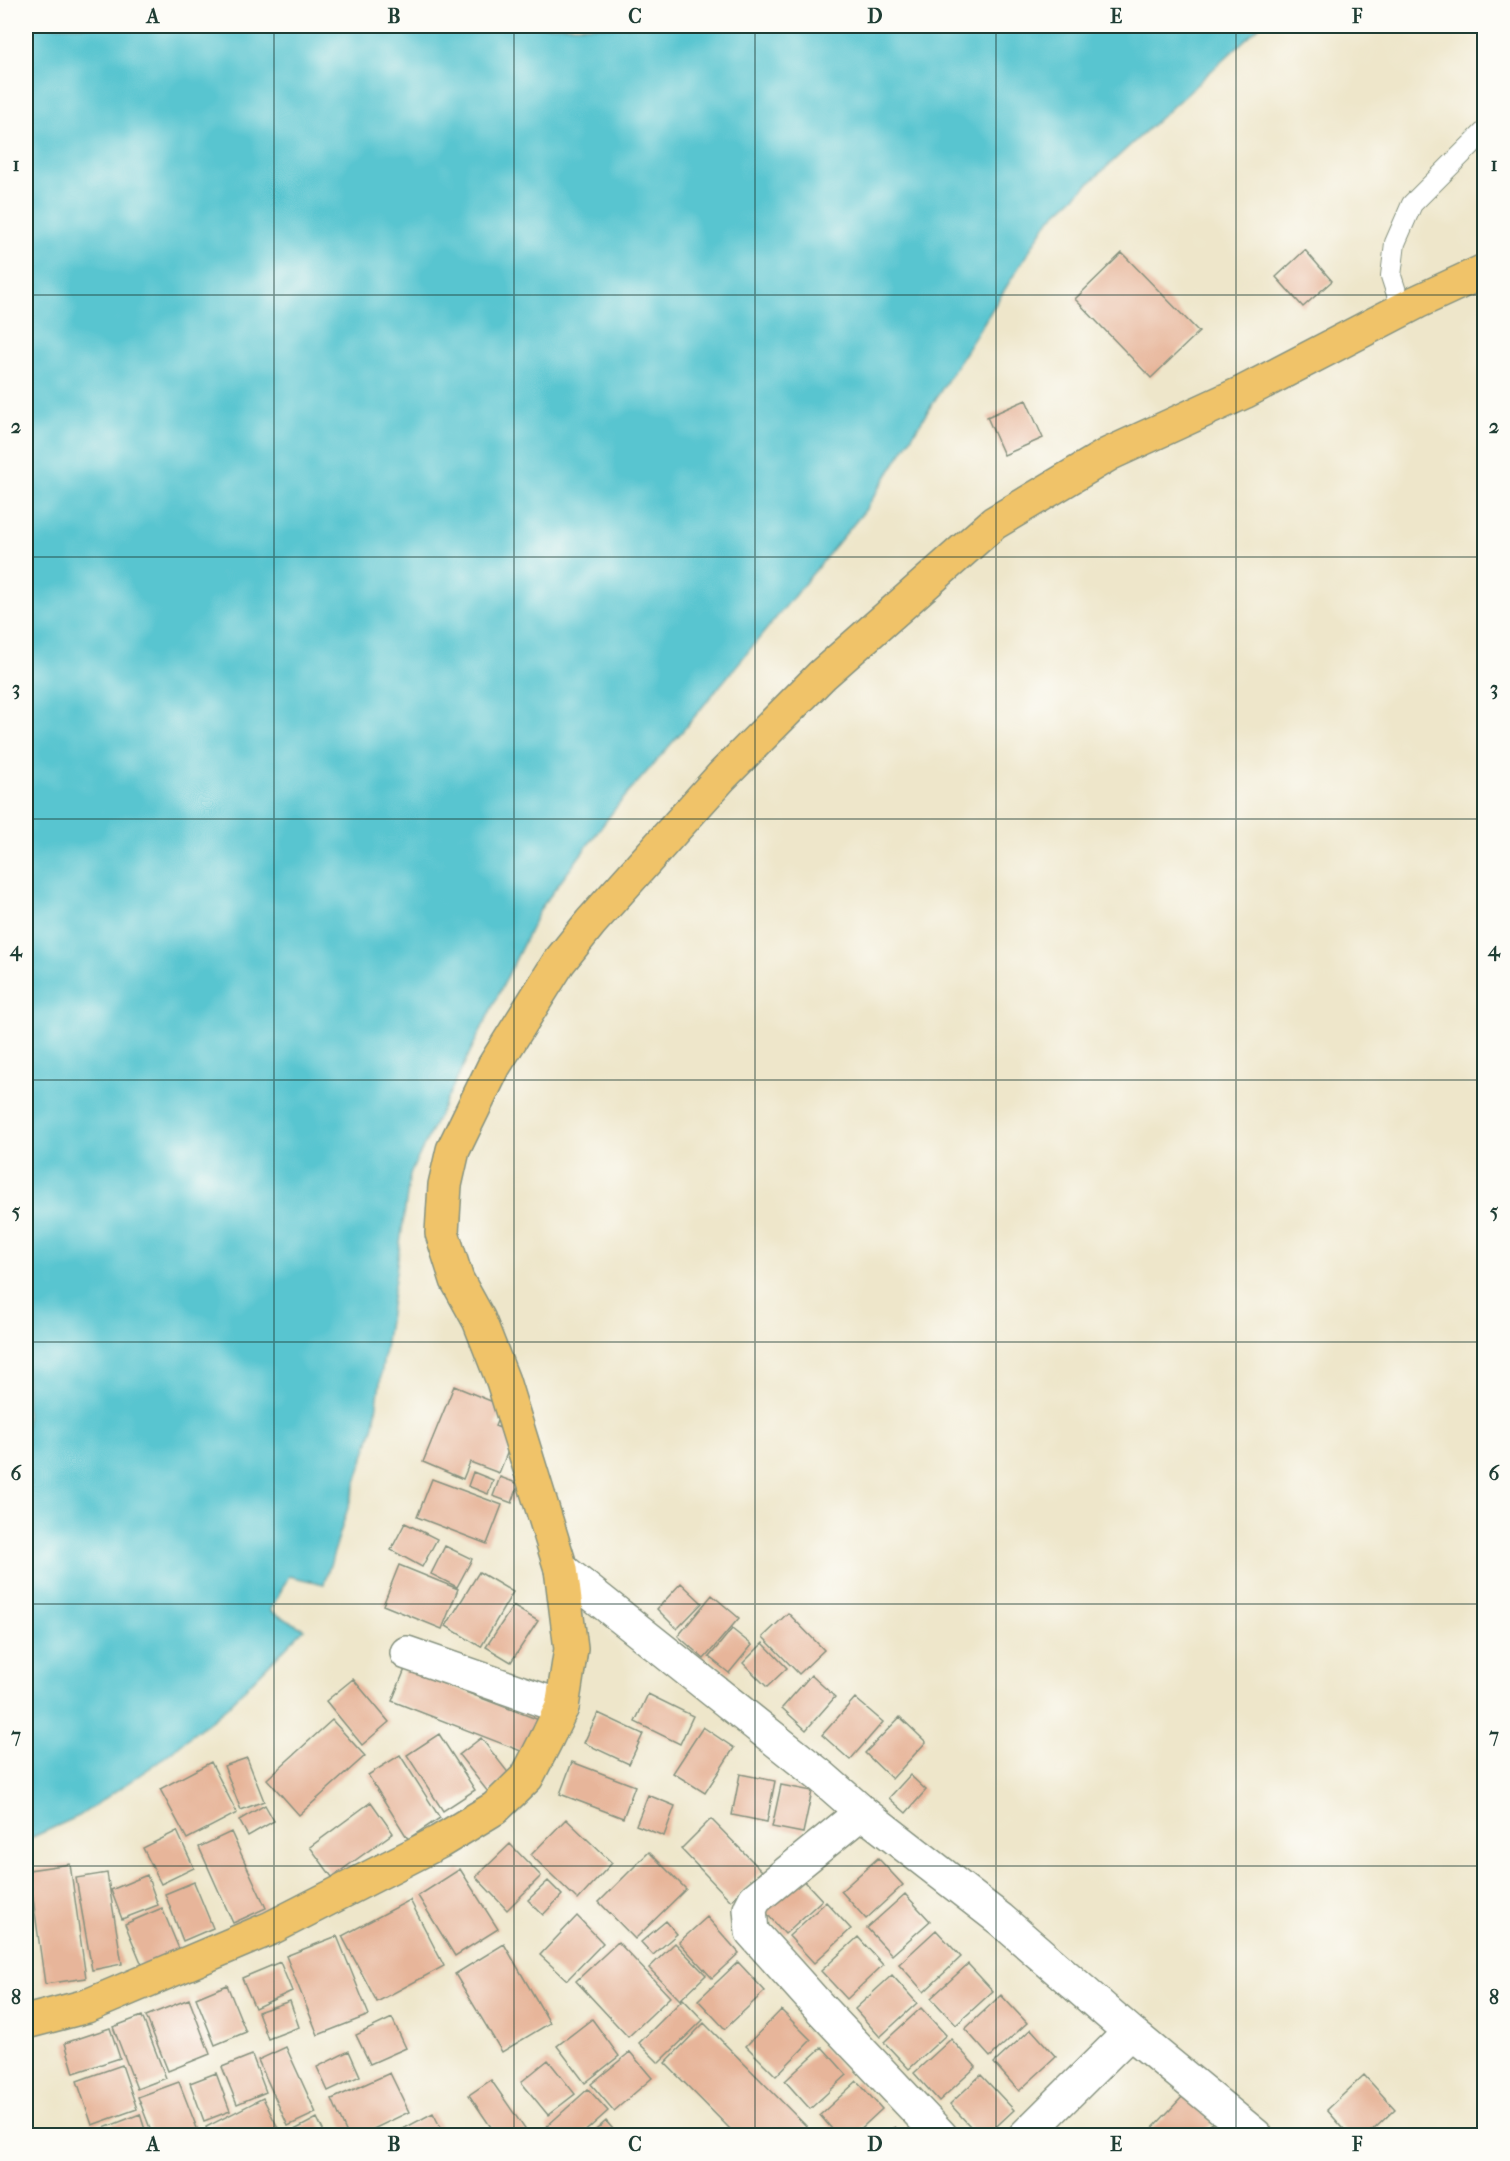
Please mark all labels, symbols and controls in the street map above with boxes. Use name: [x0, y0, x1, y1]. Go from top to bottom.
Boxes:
text: A: [145, 5, 161, 28]
text: B: [387, 5, 401, 28]
text: C: [628, 5, 642, 28]
text: D: [867, 5, 883, 28]
text: E: [1110, 5, 1122, 28]
text: F: [1351, 5, 1363, 28]
text: 1: [12, 153, 20, 176]
text: 1: [1490, 153, 1498, 176]
text: 2: [11, 415, 21, 438]
text: 2: [1489, 415, 1499, 438]
text: 3: [12, 677, 20, 700]
text: 3: [1490, 677, 1498, 700]
text: 4: [9, 938, 23, 962]
text: 4: [1487, 938, 1501, 962]
text: 5: [12, 1200, 21, 1223]
text: 5: [1490, 1200, 1499, 1223]
text: 6: [11, 1462, 23, 1485]
text: 6: [1489, 1462, 1501, 1485]
text: 7: [10, 1724, 21, 1747]
text: 7: [1488, 1724, 1499, 1747]
text: 8: [11, 1986, 21, 2009]
text: 8: [1489, 1986, 1499, 2009]
text: A: [145, 2133, 161, 2156]
text: B: [387, 2133, 401, 2156]
text: C: [628, 2133, 642, 2156]
text: D: [867, 2133, 883, 2156]
text: E: [1110, 2133, 1122, 2156]
text: F: [1351, 2133, 1363, 2156]

